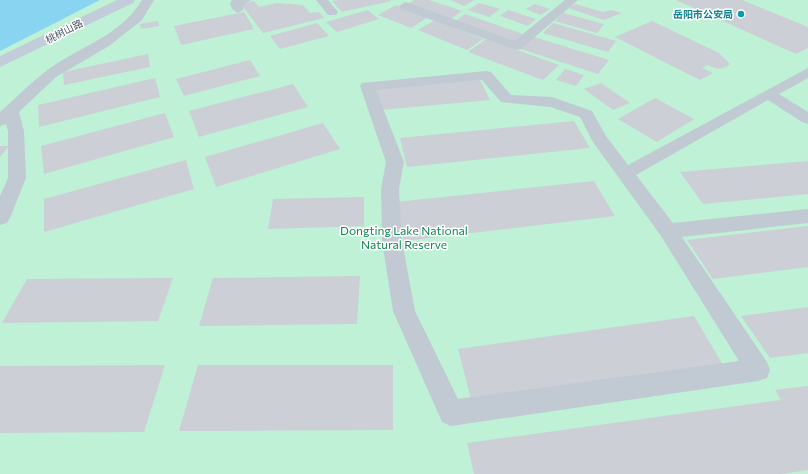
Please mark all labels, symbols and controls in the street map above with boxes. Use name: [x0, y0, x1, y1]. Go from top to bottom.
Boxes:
place label: 岳阳市公安局: [673, 8, 733, 20]
marker: 岳阳市公安局: [736, 9, 746, 19]
street label: 桃树山路: [43, 17, 85, 45]
park label: Dongting Lake National Natural Reserve: [340, 223, 468, 251]

